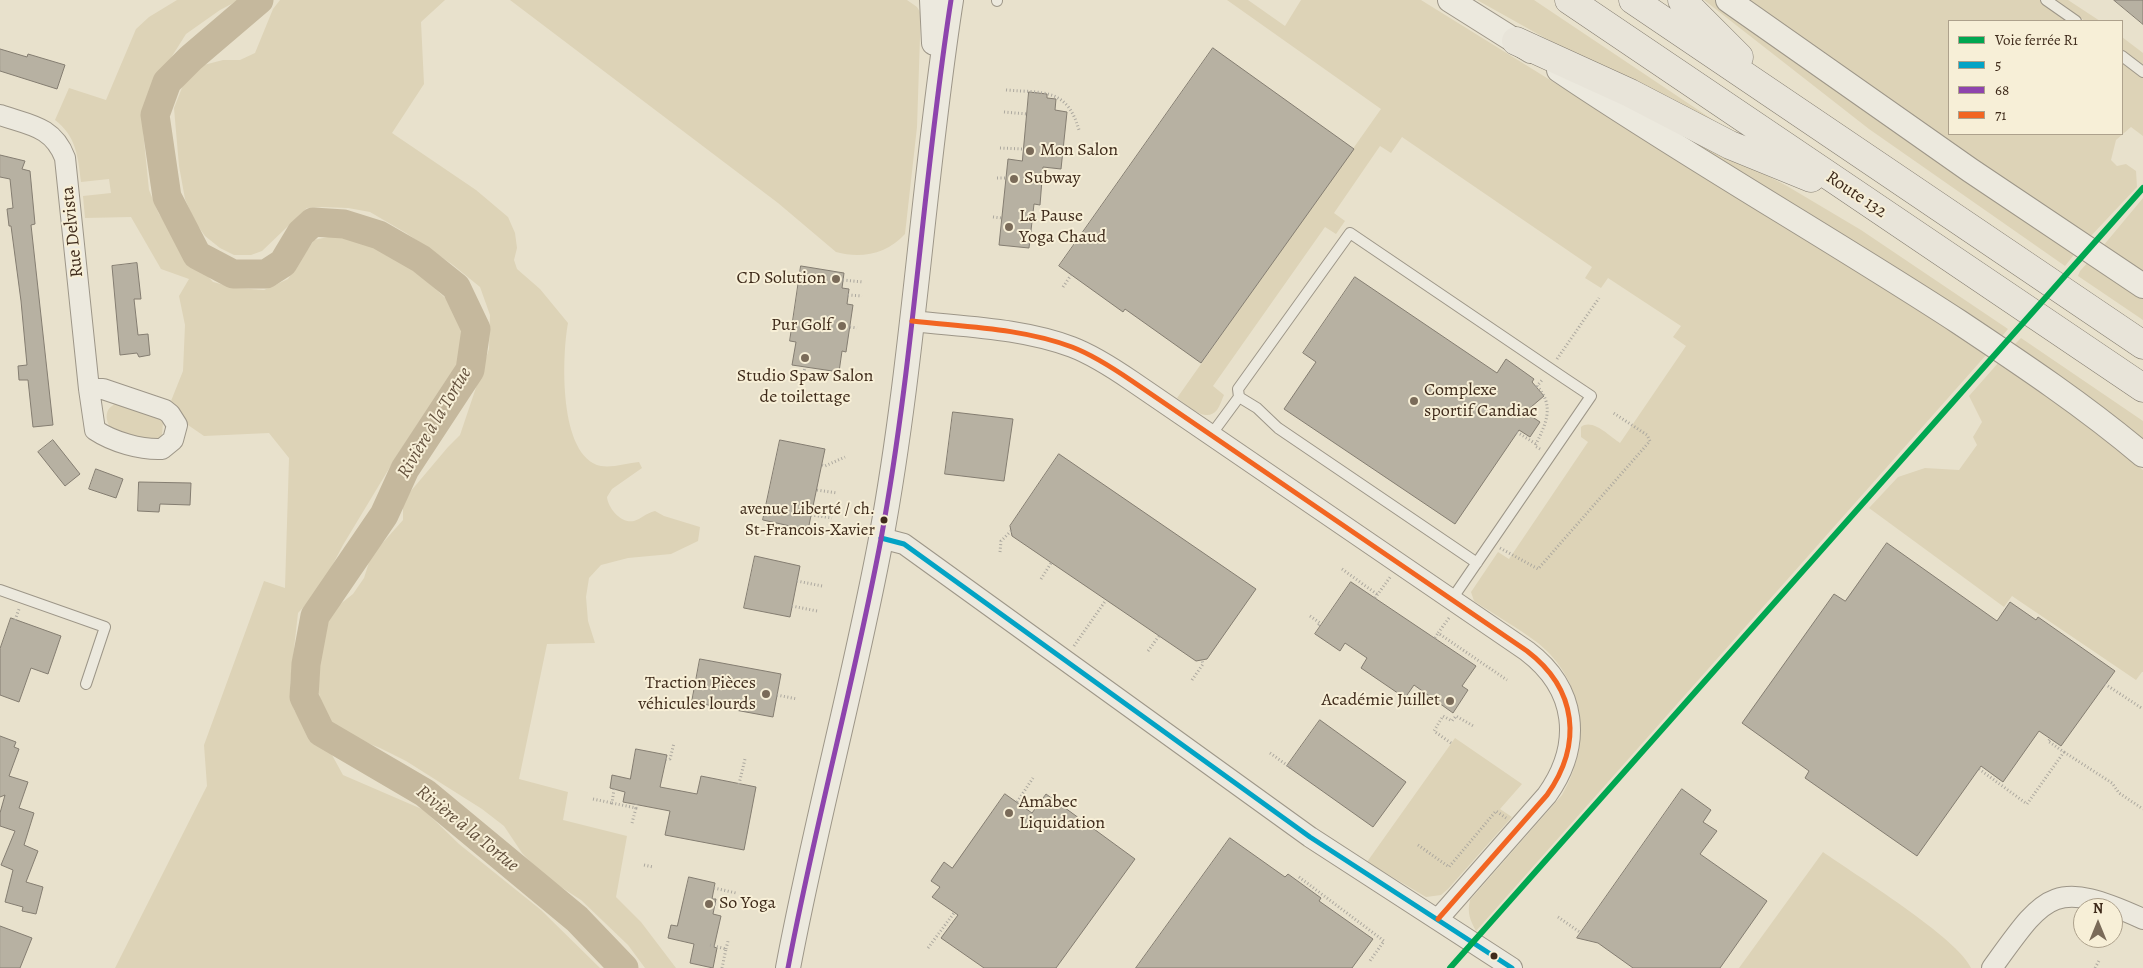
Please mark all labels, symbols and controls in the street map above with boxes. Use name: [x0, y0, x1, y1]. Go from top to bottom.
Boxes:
legend: [1948, 20, 2123, 135]
text: Voie ferrée R1: [1995, 30, 2078, 50]
text: 5: [1995, 55, 2001, 75]
text: 68: [1995, 80, 2009, 100]
text: 71: [1995, 105, 2006, 125]
place label: Mon Salon: [1040, 140, 1118, 162]
marker: Mon Salon: [1024, 145, 1036, 157]
street label: Route 132: [1821, 167, 1891, 223]
place label: Subway: [1024, 168, 1081, 190]
marker: Subway: [1008, 173, 1020, 185]
street label: Rue Delvista: [57, 185, 89, 279]
place label: La Pause Yoga Chaud: [1019, 206, 1106, 248]
marker: La Pause Yoga Chaud: [1003, 221, 1015, 233]
place label: CD Solution: [736, 268, 826, 290]
marker: CD Solution: [830, 273, 842, 285]
place label: Pur Golf: [771, 315, 832, 337]
marker: Pur Golf: [836, 320, 848, 332]
marker: Studio Spaw Salon de toilettage: [799, 352, 811, 364]
water label: Rivière à la Tortue: [393, 363, 477, 483]
place label: Studio Spaw Salon de toilettage: [737, 366, 873, 408]
place label: Complexe sportif Candiac: [1424, 380, 1537, 422]
marker: Complexe sportif Candiac: [1408, 395, 1420, 407]
place label: avenue Liberté / ch. St-Francois-Xavier: [740, 500, 875, 540]
marker: avenue Liberté / ch. St-Francois-Xavier: [879, 515, 889, 525]
place label: Traction Pièces véhicules lourds: [638, 673, 756, 716]
marker: Traction Pièces véhicules lourds: [760, 688, 772, 700]
place label: Académie Juillet: [1322, 690, 1440, 712]
marker: Académie Juillet: [1444, 695, 1456, 707]
water label: Rivière à la Tortue: [411, 781, 523, 877]
place label: Amabec Liquidation: [1019, 792, 1105, 834]
marker: Amabec Liquidation: [1003, 807, 1015, 819]
place label: So Yoga: [719, 893, 776, 915]
marker: So Yoga: [703, 898, 715, 910]
north arrow: [2073, 898, 2123, 948]
text: N: [2093, 899, 2103, 918]
unlabelled marker: [1489, 951, 1499, 961]

